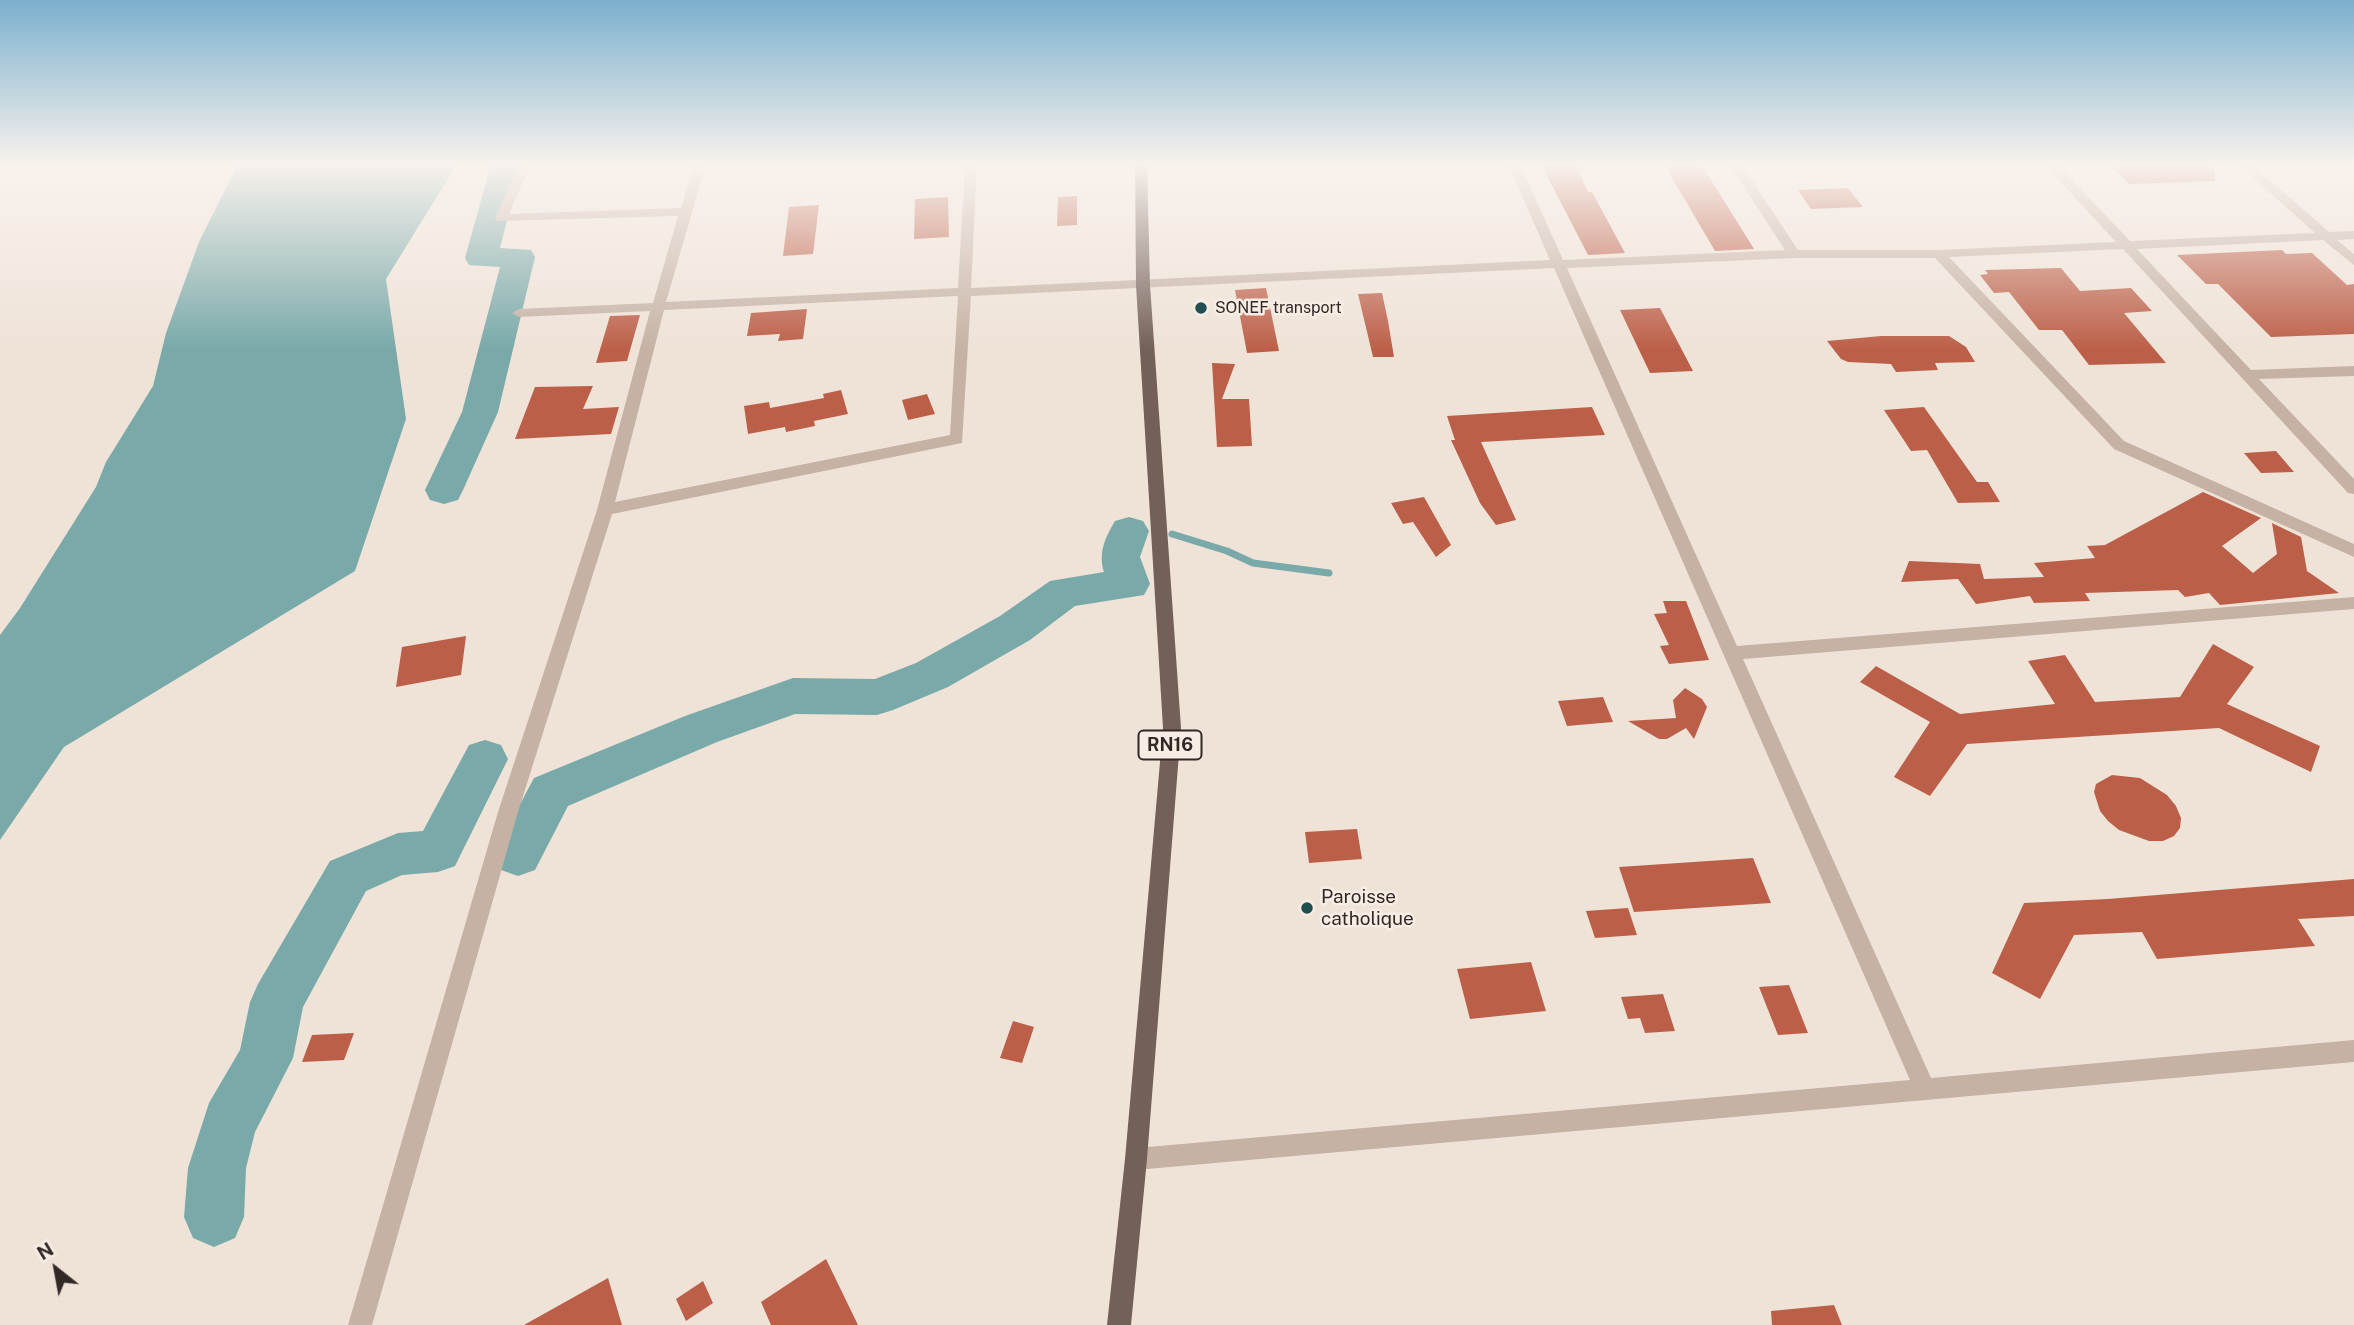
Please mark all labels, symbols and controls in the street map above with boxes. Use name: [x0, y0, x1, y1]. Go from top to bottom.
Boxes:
place label: SONEF transport: [1215, 298, 1342, 318]
marker: SONEF transport: [1193, 300, 1209, 316]
road number: RN16: [1138, 730, 1202, 760]
place label: Paroisse catholique: [1321, 886, 1414, 930]
marker: Paroisse catholique: [1299, 900, 1315, 916]
north arrow: [21, 1234, 91, 1304]
text: N: [33, 1238, 57, 1264]

